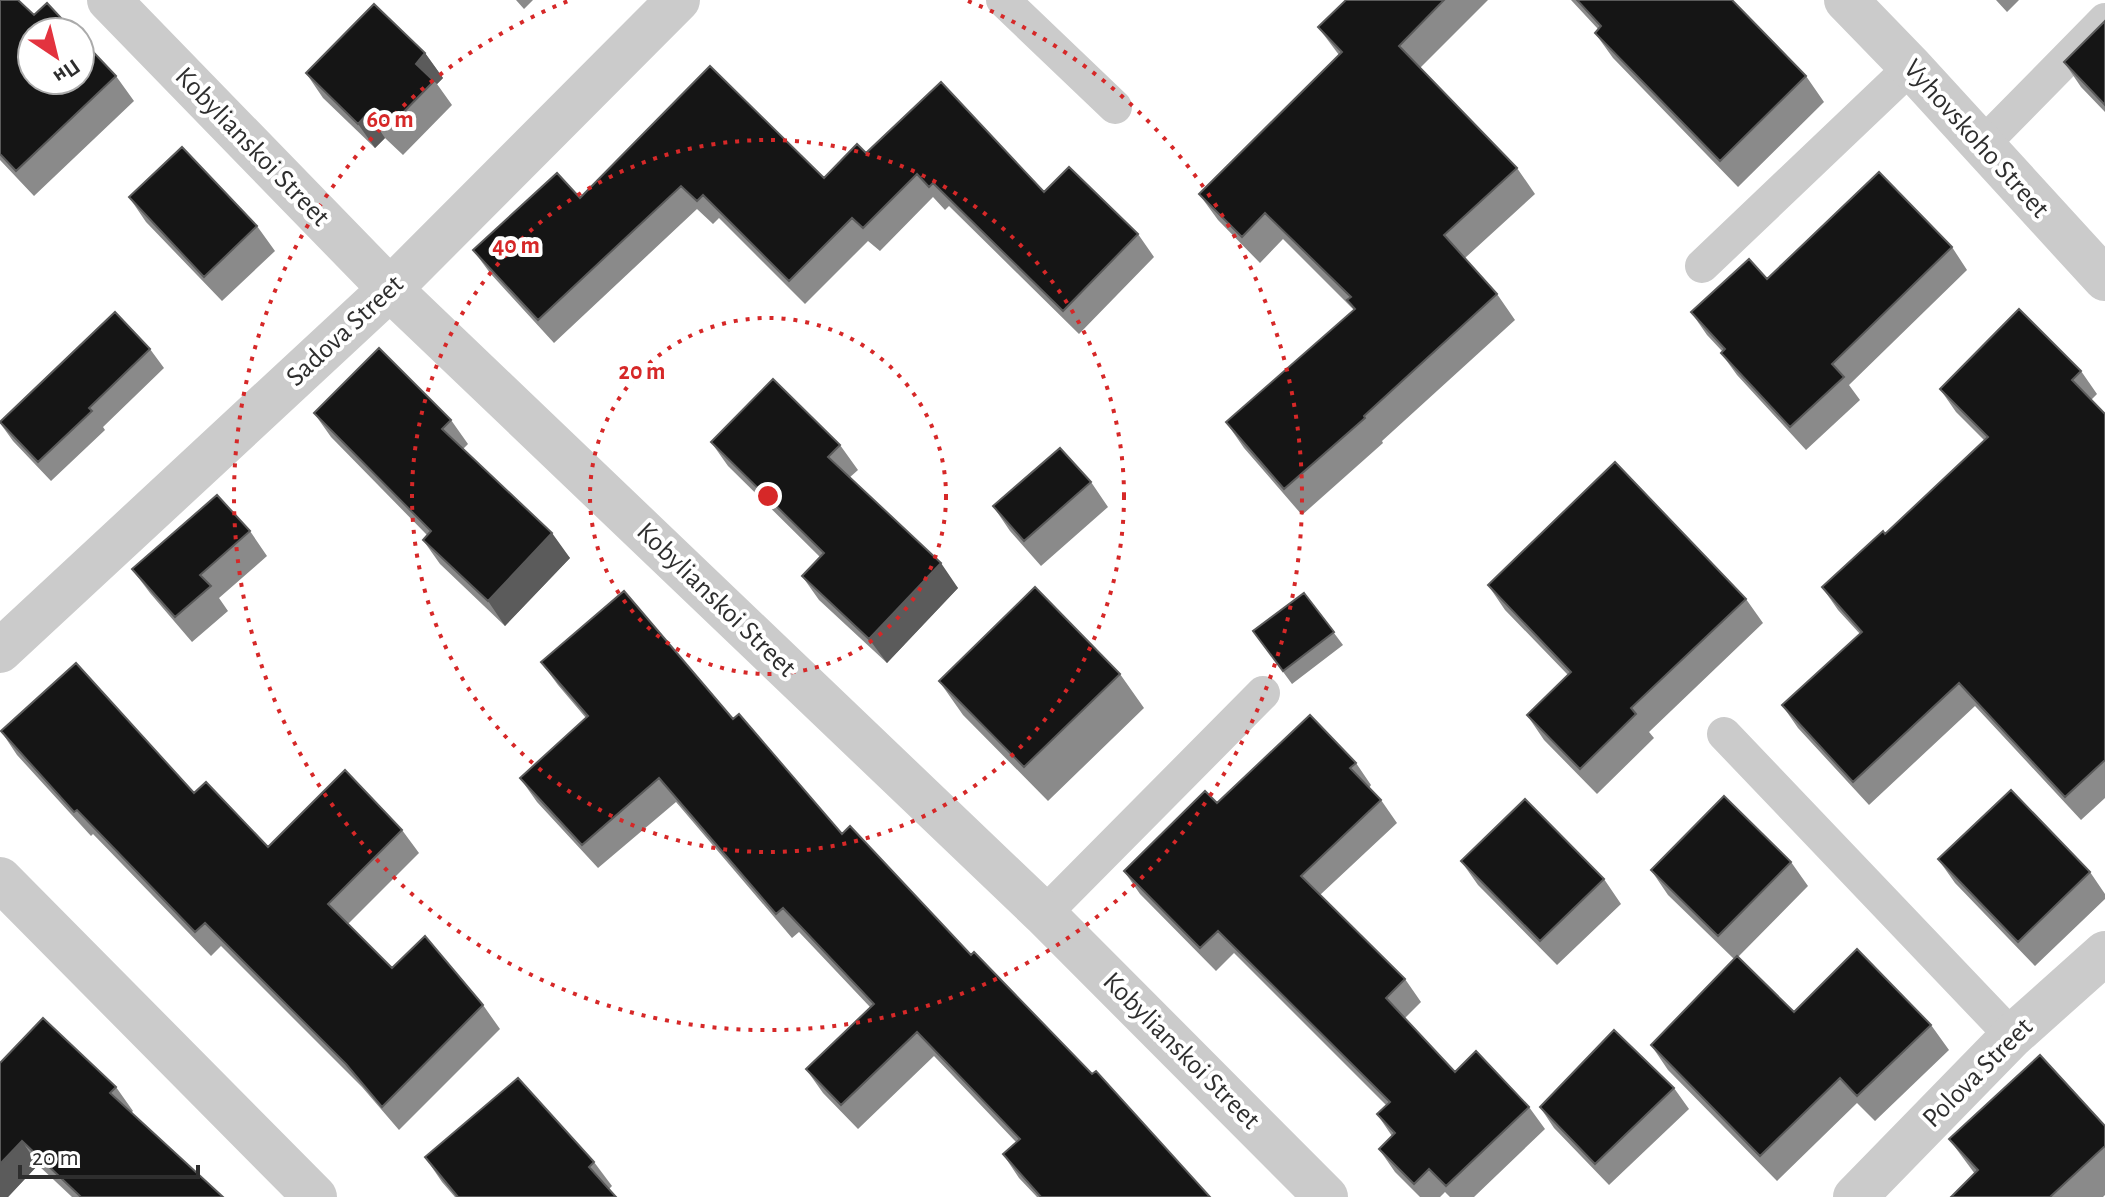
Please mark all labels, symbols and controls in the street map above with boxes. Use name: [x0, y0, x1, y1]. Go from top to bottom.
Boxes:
north arrow: [16, 16, 96, 96]
text: Пн: [50, 55, 84, 88]
street label: Vyhovskoho Street: [1898, 55, 2054, 224]
street label: Kobylianskoi Street: [169, 62, 335, 232]
text: 60 m: [366, 108, 414, 132]
text: 40 m: [492, 234, 540, 258]
street label: Sadova Street: [281, 270, 409, 392]
text: 20 m: [619, 360, 665, 384]
centre of rings: [754, 482, 782, 510]
street label: Kobylianskoi Street: [631, 517, 801, 683]
street label: Kobylianskoi Street: [1097, 967, 1265, 1135]
street label: Polova Street: [1918, 1013, 2038, 1133]
scale bar: [20, 1129, 198, 1179]
text: 20 m: [32, 1146, 79, 1170]

